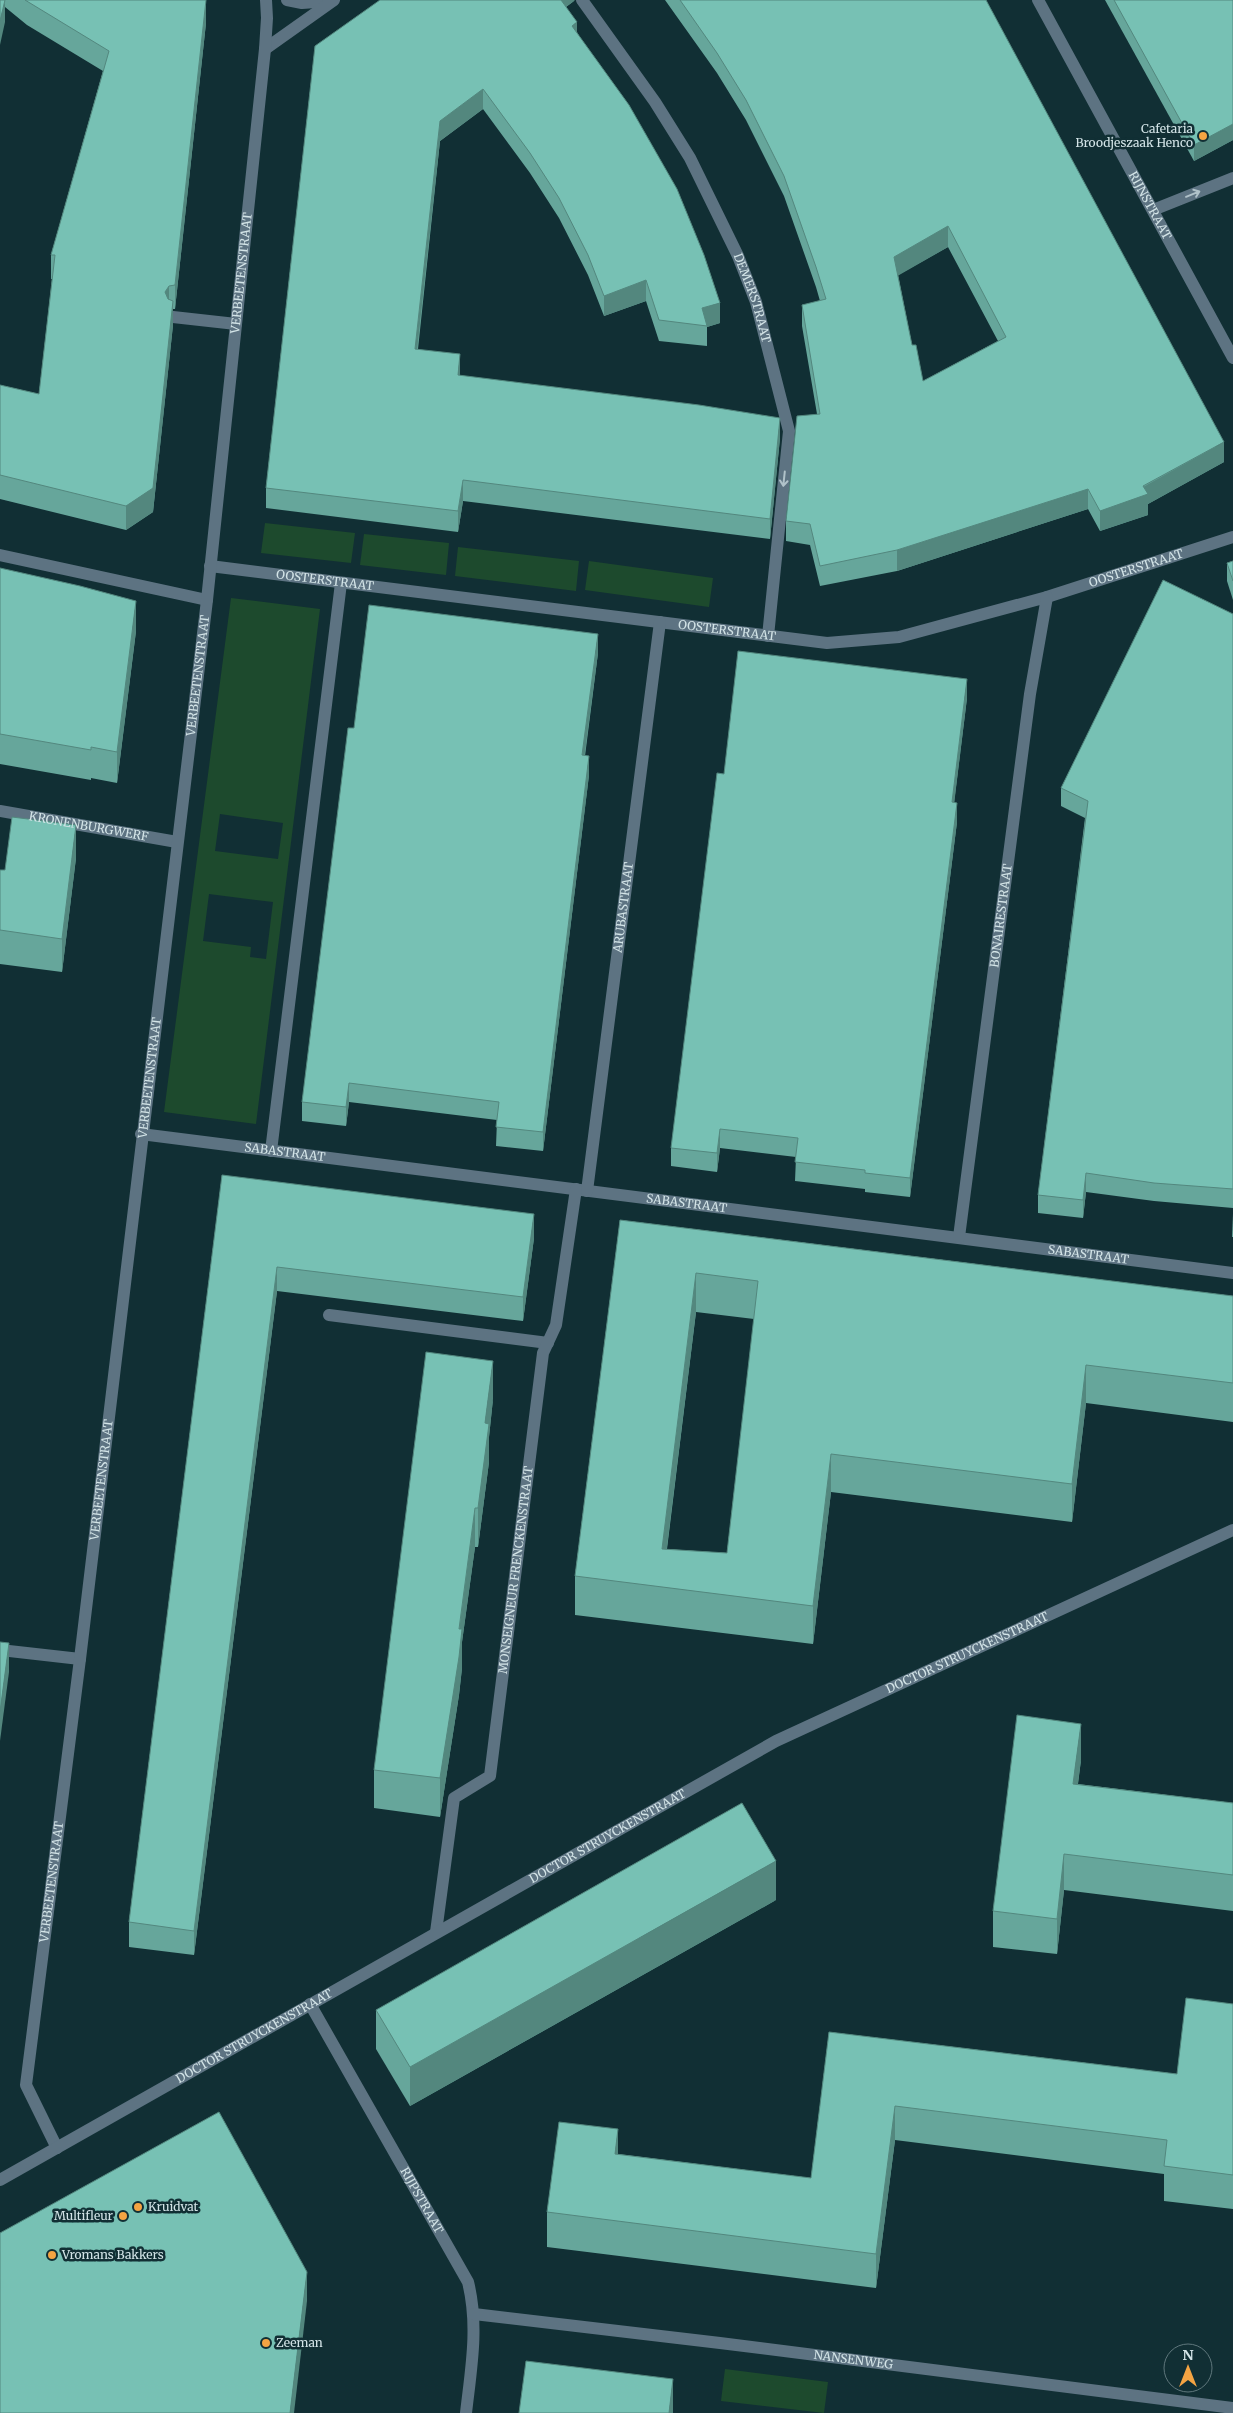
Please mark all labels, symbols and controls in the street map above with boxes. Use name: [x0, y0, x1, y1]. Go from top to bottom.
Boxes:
place label: Cafetaria Broodjeszaak Henco: [1076, 121, 1194, 150]
marker: Cafetaria Broodjeszaak Henco: [1197, 130, 1209, 142]
street label: RIJNSTRAAT: [1126, 169, 1175, 243]
one-way arrow: [1185, 189, 1200, 199]
street label: VERBEETENSTRAAT: [227, 211, 255, 335]
street label: DEMERSTRAAT: [731, 251, 774, 345]
one-way arrow: [779, 471, 789, 487]
street label: OOSTERSTRAAT: [1087, 545, 1186, 590]
street label: OOSTERSTRAAT: [275, 566, 376, 593]
street label: VERBEETENSTRAAT: [183, 614, 212, 738]
street label: OOSTERSTRAAT: [677, 616, 777, 644]
street label: KRONENBURGWERF: [28, 808, 150, 844]
street label: ARUBASTRAAT: [610, 860, 636, 954]
street label: BONAIRESTRAAT: [986, 862, 1015, 968]
street label: VERBEETENSTRAAT: [134, 1016, 164, 1140]
street label: SABASTRAAT: [244, 1139, 327, 1164]
street label: SABASTRAAT: [645, 1190, 729, 1216]
street label: SABASTRAAT: [1047, 1242, 1130, 1267]
street label: VERBEETENSTRAAT: [86, 1418, 116, 1542]
street label: MONSEIGNEUR FRENCKENSTRAAT: [495, 1465, 536, 1675]
street label: DOCTOR STRUYCKENSTRAAT: [883, 1608, 1051, 1696]
street label: DOCTOR STRUYCKENSTRAAT: [526, 1785, 689, 1886]
street label: VERBEETENSTRAAT: [36, 1820, 66, 1944]
street label: DOCTOR STRUYCKENSTRAAT: [173, 1985, 335, 2086]
street label: RIJPSTRAAT: [397, 2164, 447, 2237]
place label: Kruidvat: [148, 2199, 199, 2214]
marker: Kruidvat: [132, 2201, 144, 2213]
place label: Multifleur: [54, 2208, 114, 2223]
marker: Multifleur: [117, 2210, 129, 2222]
place label: Vromans Bakkers: [61, 2247, 164, 2262]
marker: Vromans Bakkers: [46, 2249, 58, 2261]
place label: Zeeman: [276, 2335, 323, 2350]
marker: Zeeman: [260, 2337, 272, 2349]
north arrow: [1163, 2343, 1213, 2393]
text: N: [1182, 2346, 1194, 2364]
street label: NANSENWEG: [813, 2347, 894, 2372]

